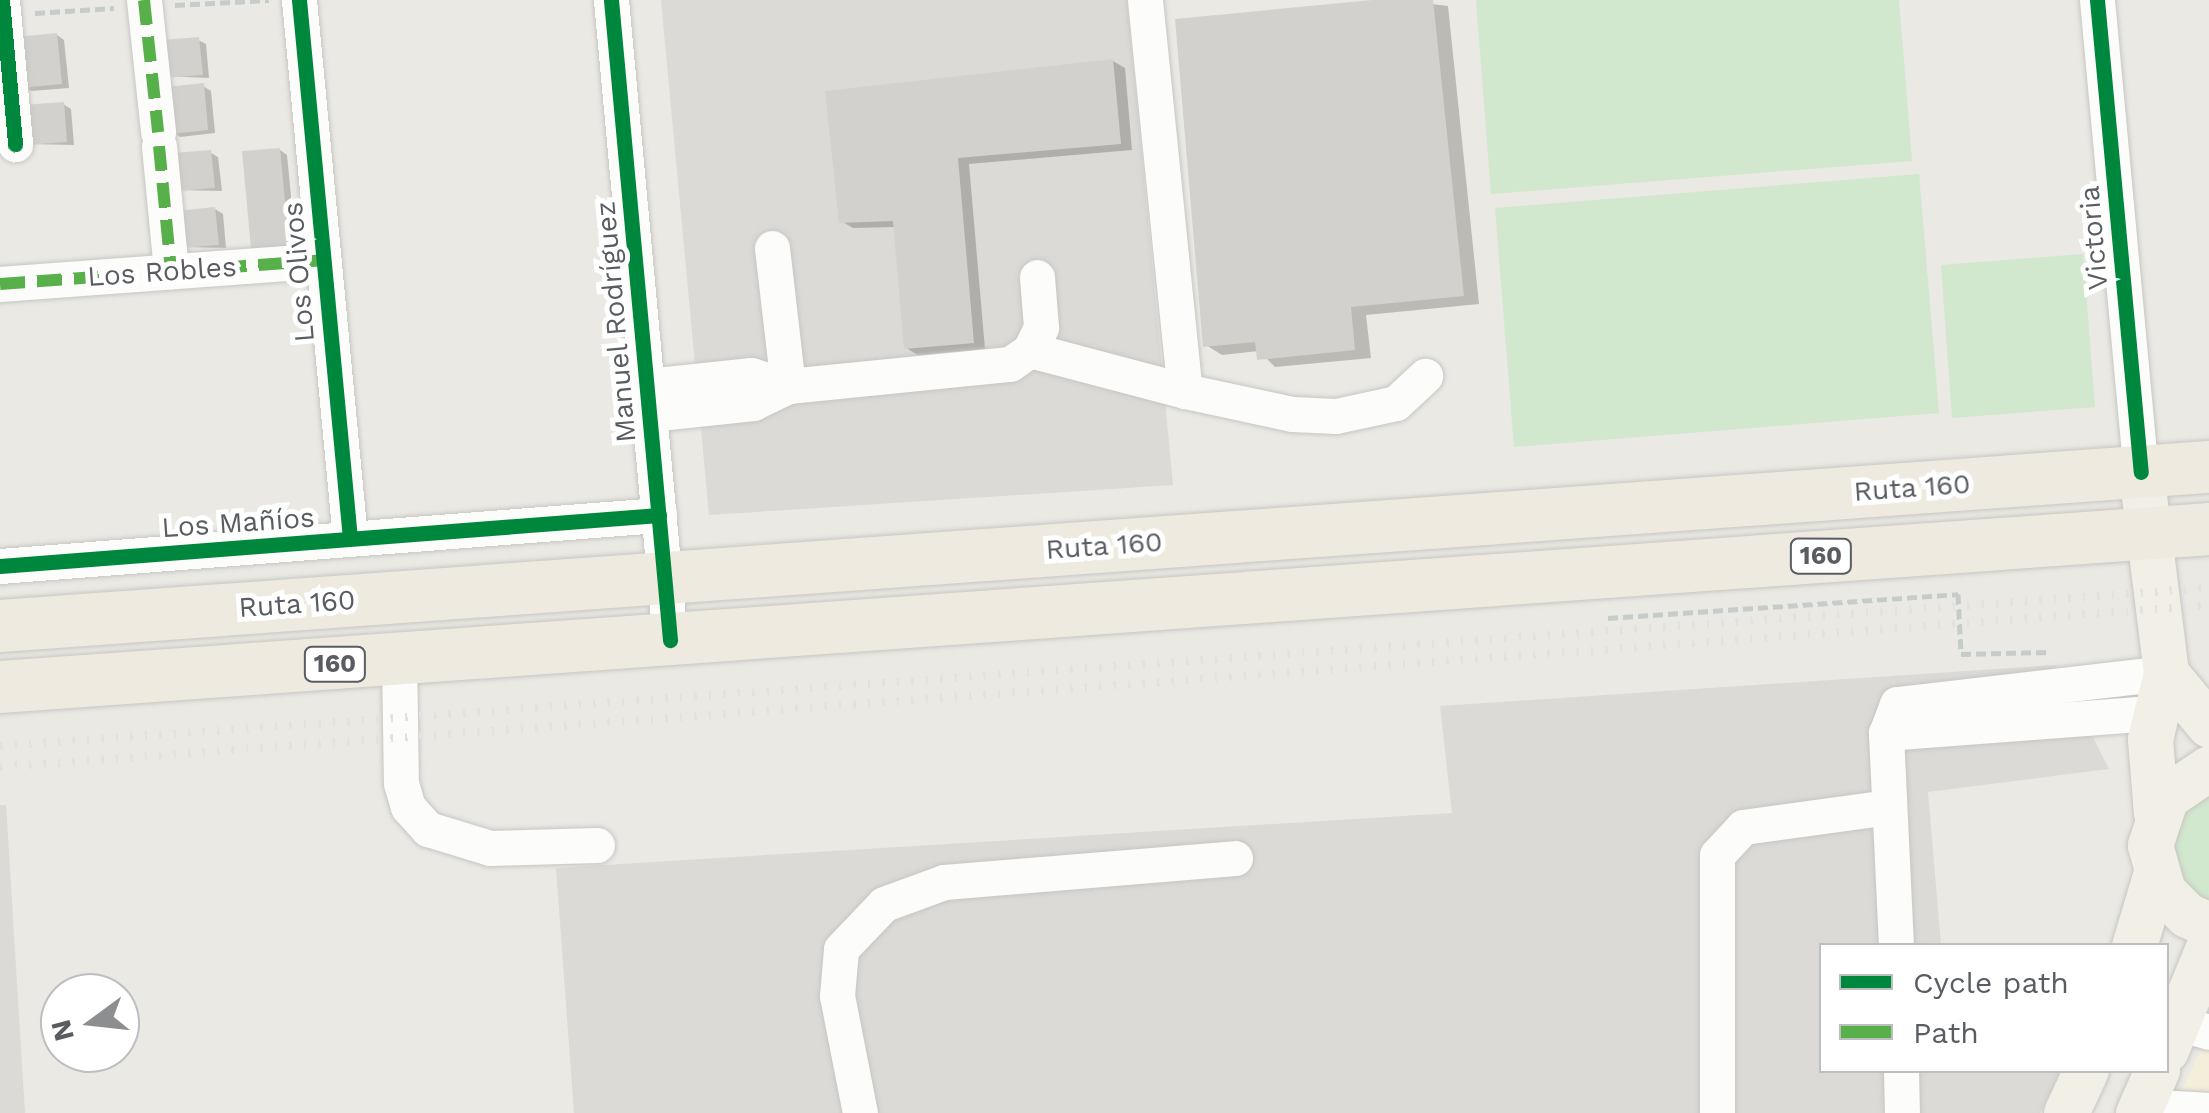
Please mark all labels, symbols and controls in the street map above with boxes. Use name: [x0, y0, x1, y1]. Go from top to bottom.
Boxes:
street label: Victoria: [2073, 184, 2115, 292]
street label: Manuel Rodríguez: [589, 199, 643, 445]
street label: Los Olivos: [276, 201, 322, 343]
street label: Los Robles: [86, 250, 238, 294]
street label: Ruta 160: [1852, 467, 1972, 509]
street label: Los Mañíos: [160, 501, 316, 545]
street label: Ruta 160: [1044, 525, 1164, 567]
road number: 160: [1788, 536, 1854, 576]
street label: Ruta 160: [237, 583, 357, 625]
road number: 160: [302, 644, 368, 684]
legend: [1819, 943, 2169, 1073]
text: Cycle path: [1913, 965, 2069, 1000]
north arrow: [40, 973, 140, 1073]
text: Path: [1913, 1015, 1979, 1050]
text: N: [44, 1016, 81, 1045]

